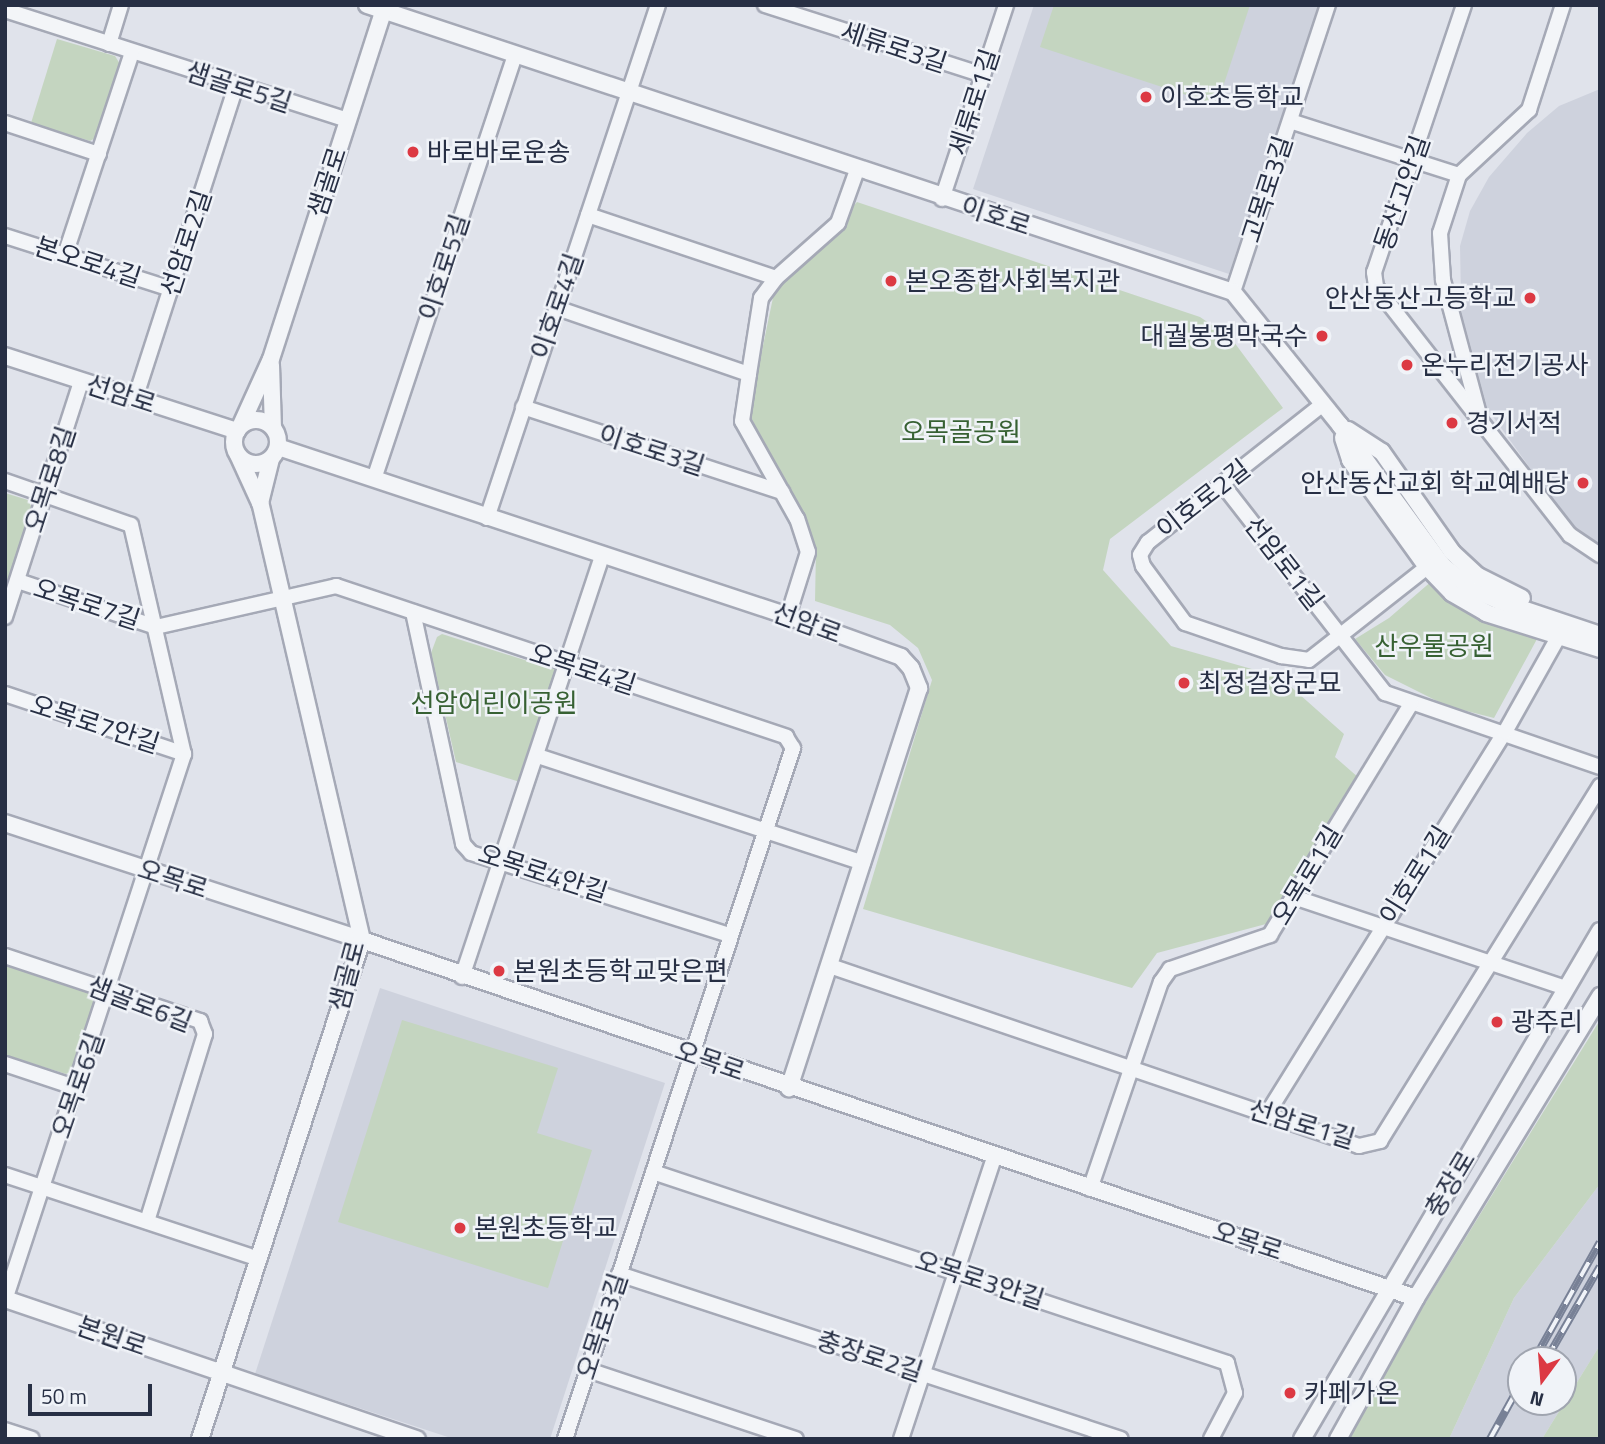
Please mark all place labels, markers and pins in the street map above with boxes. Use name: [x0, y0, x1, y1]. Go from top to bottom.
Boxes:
place label: 이호초등학교: [1160, 81, 1304, 113]
marker: 이호초등학교: [1138, 89, 1154, 105]
place label: 바로바로운송: [427, 136, 571, 168]
marker: 바로바로운송: [405, 144, 421, 160]
place label: 본오종합사회복지관: [905, 265, 1120, 297]
marker: 본오종합사회복지관: [883, 273, 899, 289]
place label: 안산동산고등학교: [1325, 282, 1516, 314]
marker: 안산동산고등학교: [1522, 290, 1538, 306]
place label: 대궐봉평막국수: [1141, 320, 1308, 352]
marker: 대궐봉평막국수: [1314, 328, 1330, 344]
place label: 온누리전기공사: [1421, 349, 1588, 381]
marker: 온누리전기공사: [1399, 357, 1415, 373]
place label: 경기서적: [1466, 407, 1562, 439]
marker: 경기서적: [1444, 415, 1460, 431]
place label: 안산동산교회 학교예배당: [1300, 467, 1569, 499]
marker: 안산동산교회 학교예배당: [1575, 475, 1591, 491]
place label: 최정걸장군묘: [1198, 667, 1342, 699]
marker: 최정걸장군묘: [1176, 675, 1192, 691]
place label: 본원초등학교맞은편: [513, 955, 728, 987]
marker: 본원초등학교맞은편: [491, 963, 507, 979]
place label: 광주리: [1511, 1006, 1583, 1038]
marker: 광주리: [1489, 1014, 1505, 1030]
place label: 본원초등학교: [474, 1212, 618, 1244]
marker: 본원초등학교: [452, 1220, 468, 1236]
place label: 카페가온: [1304, 1377, 1400, 1409]
marker: 카페가온: [1282, 1385, 1298, 1401]

